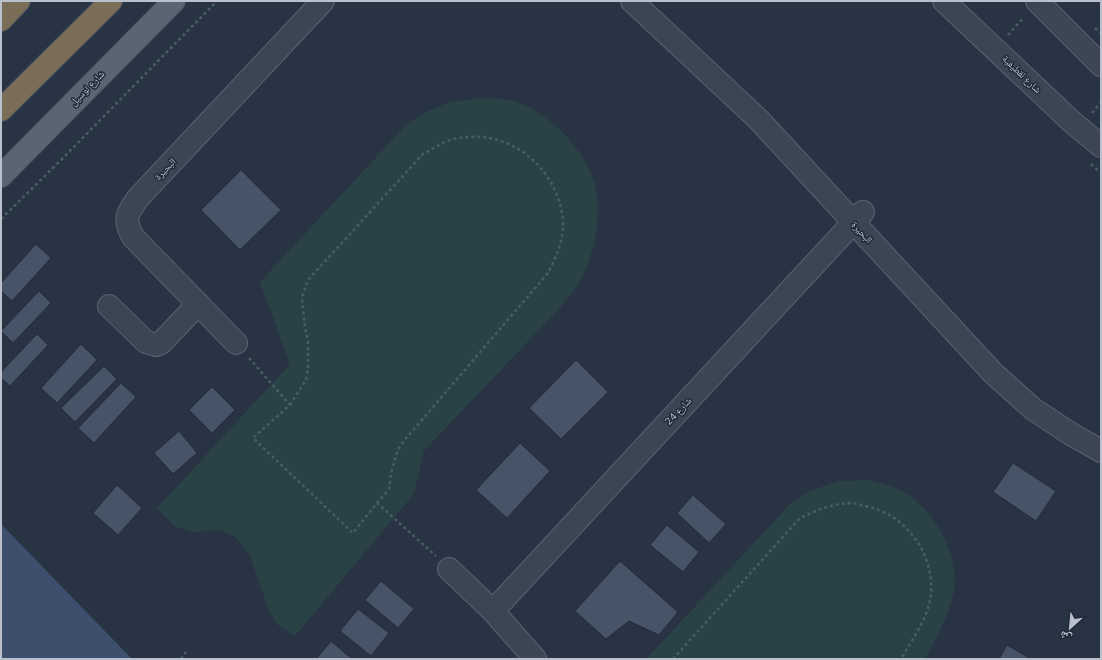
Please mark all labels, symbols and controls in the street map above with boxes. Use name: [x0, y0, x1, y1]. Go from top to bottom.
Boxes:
street label: شارع لقطيفية: [1000, 52, 1045, 96]
street label: شارع لوسيل: [67, 67, 107, 109]
street label: البحيرة: [151, 155, 179, 183]
street label: البحيرة: [848, 218, 876, 246]
street label: شارع 24: [662, 394, 695, 428]
north arrow: [1050, 608, 1090, 648]
text: ش: [1057, 627, 1074, 646]

